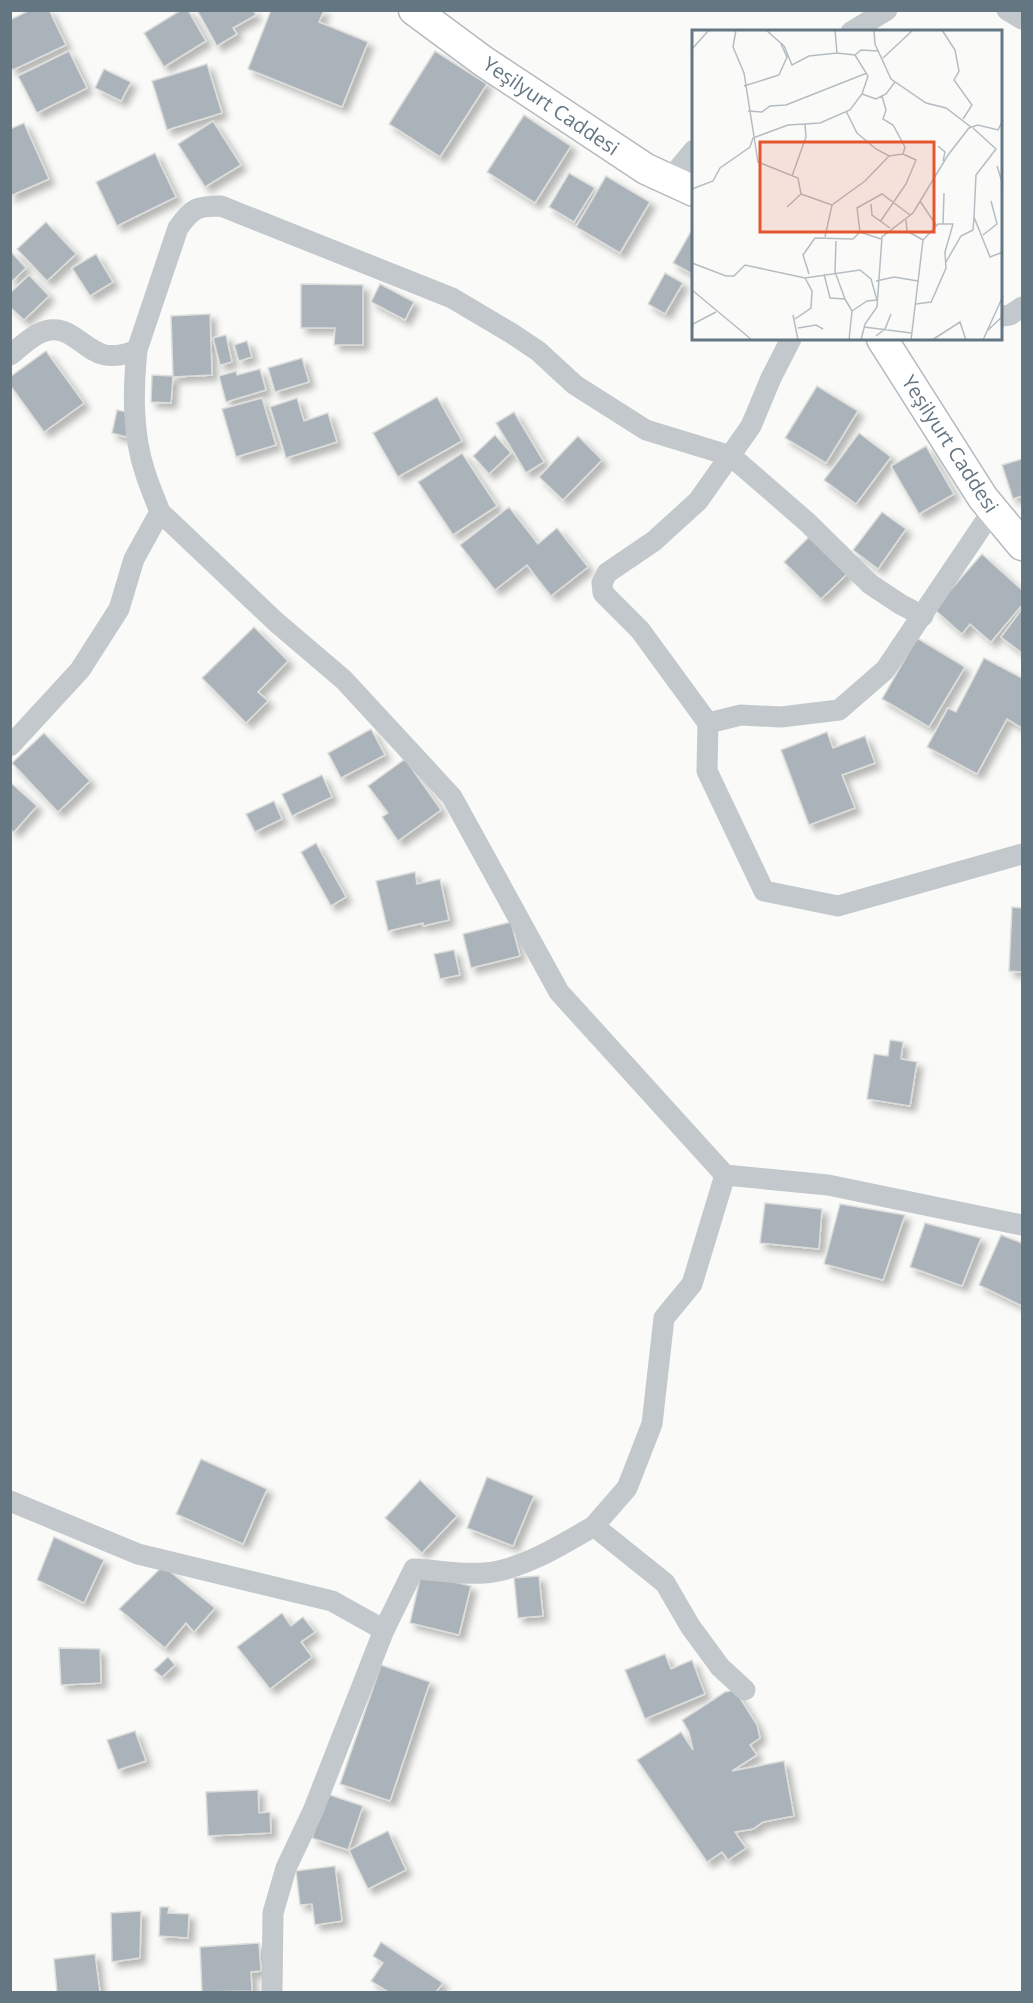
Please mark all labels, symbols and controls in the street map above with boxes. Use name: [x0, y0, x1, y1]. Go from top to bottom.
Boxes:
inset map: [692, 30, 1003, 340]
street label: Yeşilyurt Caddesi: [478, 50, 625, 161]
street label: Yeşilyurt Caddesi: [896, 370, 1005, 518]

